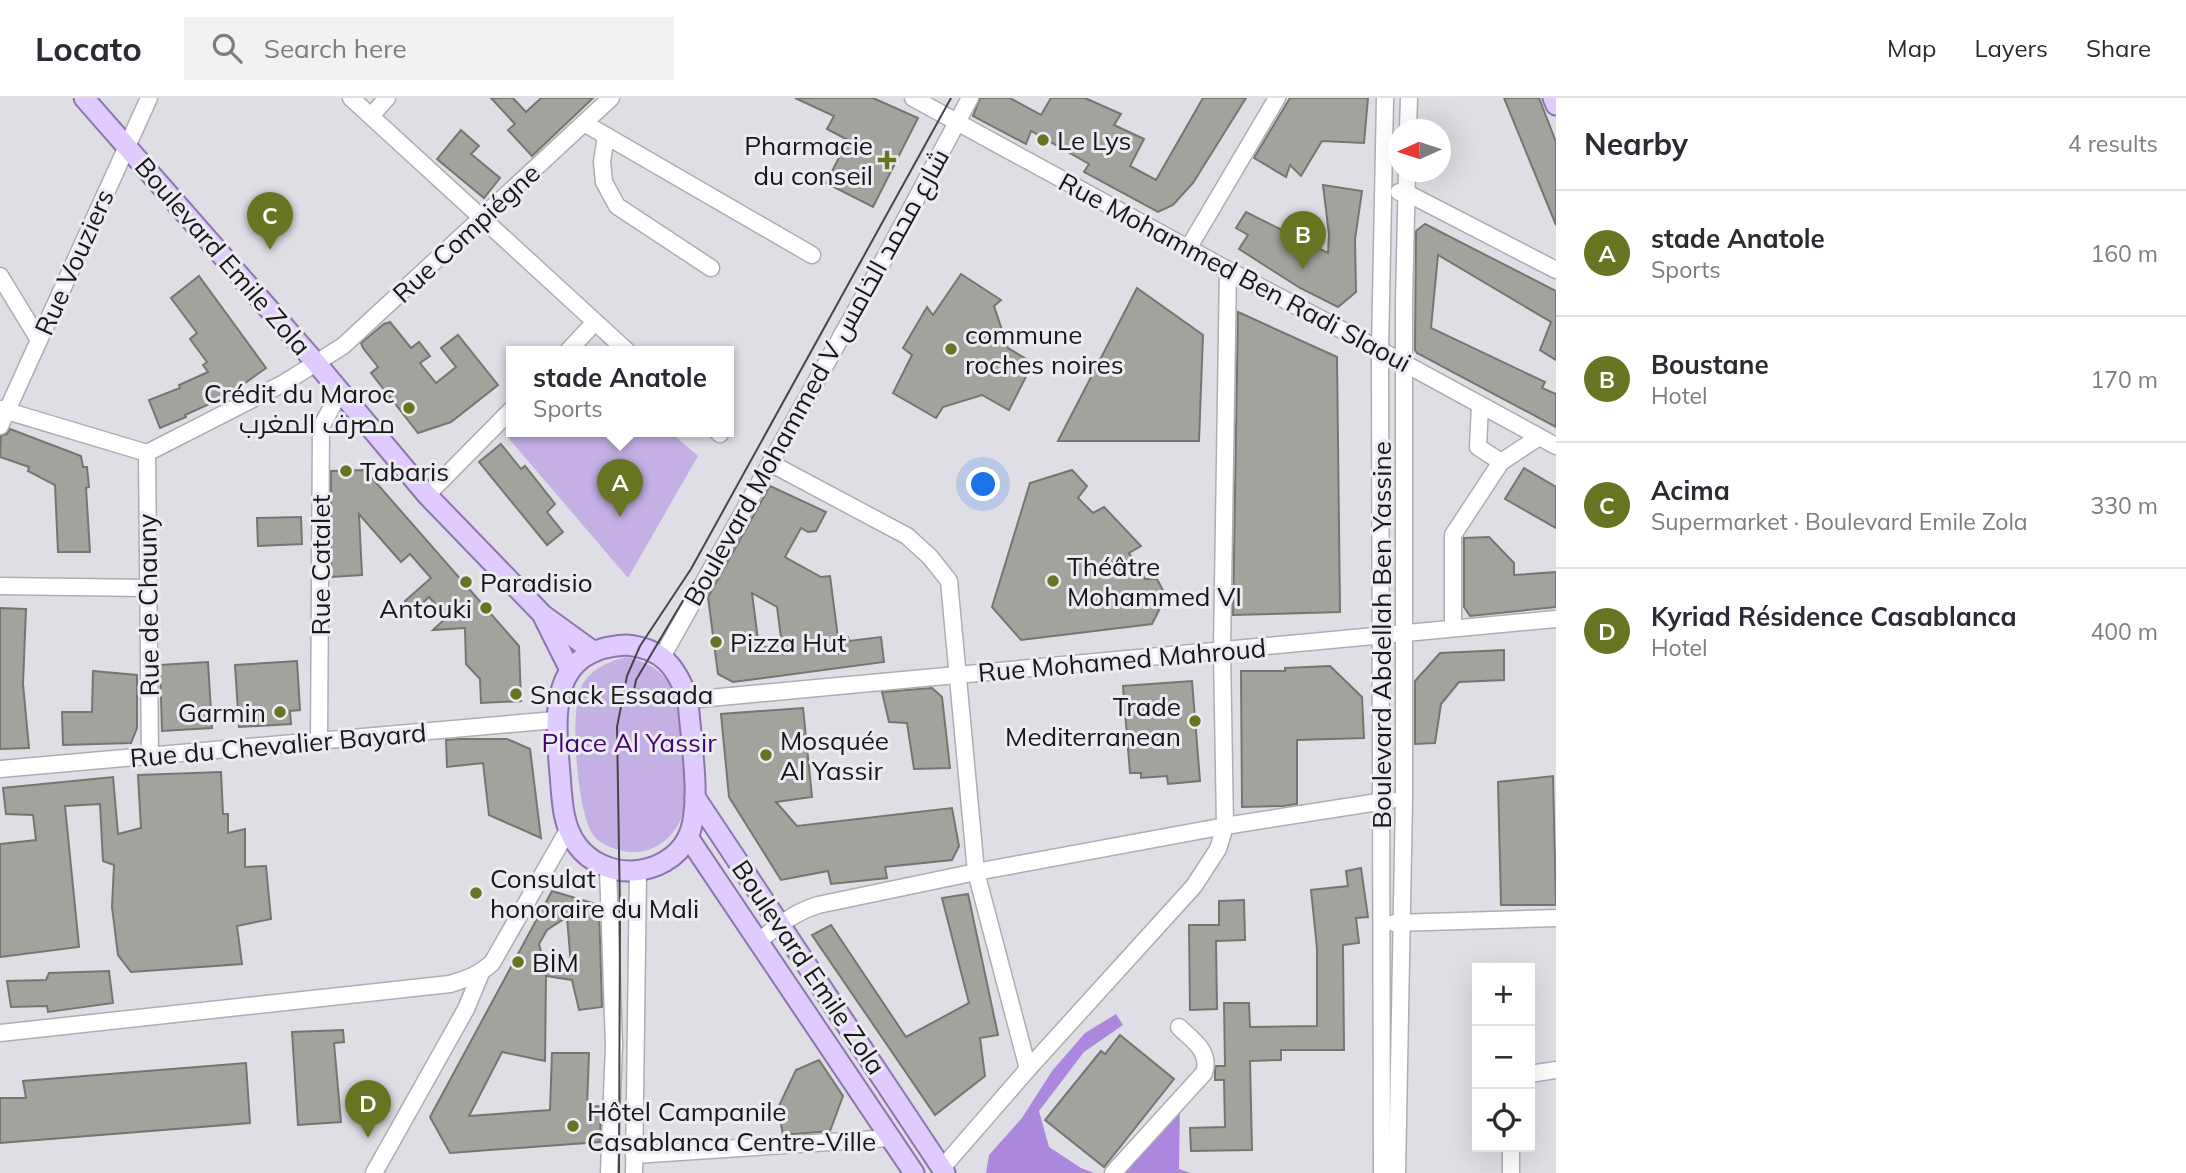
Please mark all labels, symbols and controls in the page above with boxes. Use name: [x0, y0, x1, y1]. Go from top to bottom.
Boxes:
search box: [184, 17, 674, 80]
text: Locato: [35, 28, 142, 69]
icon: search: [208, 29, 246, 67]
text: Search here: [264, 32, 407, 65]
text: Map: [1887, 33, 1936, 63]
text: Layers: [1974, 33, 2048, 63]
text: Share: [2086, 33, 2151, 63]
north arrow: [1388, 119, 1451, 182]
place label: Le Lys: [1057, 124, 1131, 157]
text: Nearby: [1584, 125, 1688, 163]
place label: Pharmacie du conseil: [744, 129, 873, 192]
text: 4 results: [2068, 129, 2158, 158]
marker: Le Lys: [1035, 132, 1051, 148]
street label: Boulevard Mohammed V شارع محمد الخامس: [676, 142, 957, 612]
street label: Boulevard Emile Zola: [128, 150, 318, 362]
marker: Pharmacie du conseil: [879, 152, 895, 168]
street label: Rue Compiégne: [385, 156, 547, 310]
street label: Rue Mohammed Ben Radi Slaoui: [1054, 166, 1416, 378]
street label: Rue Vouziers: [27, 184, 121, 340]
pin: C: [247, 192, 293, 250]
pin: B: [1280, 211, 1326, 269]
text: stade Anatole: [1651, 222, 1825, 255]
text: A: [1598, 239, 1616, 268]
text: 160 m: [2090, 239, 2158, 268]
text: Sports: [1651, 255, 1721, 284]
place label: commune roches noires: [965, 318, 1124, 381]
marker: commune roches noires: [943, 341, 959, 357]
popup: [506, 346, 734, 437]
text: Boustane: [1651, 348, 1769, 381]
text: stade Anatole: [533, 361, 707, 394]
text: B: [1599, 365, 1615, 394]
text: 170 m: [2090, 365, 2158, 394]
place label: Crédit du Maroc مصرف المغرب: [204, 377, 395, 440]
text: Hotel: [1651, 381, 1708, 410]
text: Sports: [533, 394, 603, 423]
marker: Crédit du Maroc مصرف المغرب: [401, 400, 417, 416]
street label: Boulevard Abdellah Ben Yassine: [1365, 441, 1398, 829]
place label: Tabaris: [360, 455, 449, 488]
pin: A: [597, 459, 643, 517]
marker: Tabaris: [338, 463, 354, 479]
your location: [966, 467, 1000, 501]
text: Acima: [1651, 474, 1730, 507]
text: C: [1599, 491, 1615, 520]
text: 330 m: [2090, 491, 2158, 520]
street label: Rue Catalet: [304, 494, 337, 636]
text: Supermarket · Boulevard Emile Zola: [1651, 507, 2028, 536]
street label: Rue de Chauny: [130, 513, 166, 697]
place label: Théâtre Mohammed VI: [1067, 550, 1242, 613]
place label: Paradisio: [480, 566, 593, 599]
marker: Théâtre Mohammed VI: [1045, 573, 1061, 589]
marker: Paradisio: [458, 574, 474, 590]
place label: Antouki: [379, 592, 472, 625]
marker: Antouki: [478, 600, 494, 616]
text: Kyriad Résidence Casablanca: [1651, 600, 2017, 633]
text: D: [1598, 617, 1616, 646]
text: 400 m: [2090, 617, 2158, 646]
place label: Pizza Hut: [730, 626, 846, 659]
street label: Rue Mohamed Mahroud: [977, 631, 1267, 689]
text: Hotel: [1651, 633, 1708, 662]
marker: Pizza Hut: [708, 634, 724, 650]
place label: Snack Essaada: [530, 678, 713, 711]
marker: Snack Essaada: [508, 686, 524, 702]
place label: Trade Mediterranean: [1005, 690, 1181, 753]
place label: Garmin: [178, 696, 266, 729]
marker: Garmin: [272, 704, 288, 720]
marker: Trade Mediterranean: [1187, 713, 1203, 729]
street label: Rue du Chevalier Bayard: [128, 716, 428, 774]
place label: Mosquée Al Yassir: [780, 724, 889, 787]
park label: Place Al Yassir: [541, 726, 717, 759]
marker: Mosquée Al Yassir: [758, 747, 774, 763]
street label: Boulevard Emile Zola: [725, 853, 893, 1081]
place label: Consulat honoraire du Mali: [490, 862, 699, 925]
marker: Consulat honoraire du Mali: [468, 885, 484, 901]
place label: BİM: [532, 946, 579, 979]
marker: BİM: [510, 954, 526, 970]
map controls: [1472, 963, 1535, 1152]
button: +: [1472, 963, 1535, 1026]
button: −: [1472, 1026, 1535, 1089]
pin: D: [345, 1080, 391, 1138]
button: locate: [1472, 1089, 1535, 1152]
place label: Hôtel Campanile Casablanca Centre-Ville: [587, 1095, 876, 1158]
marker: Hôtel Campanile Casablanca Centre-Ville: [565, 1118, 581, 1134]

